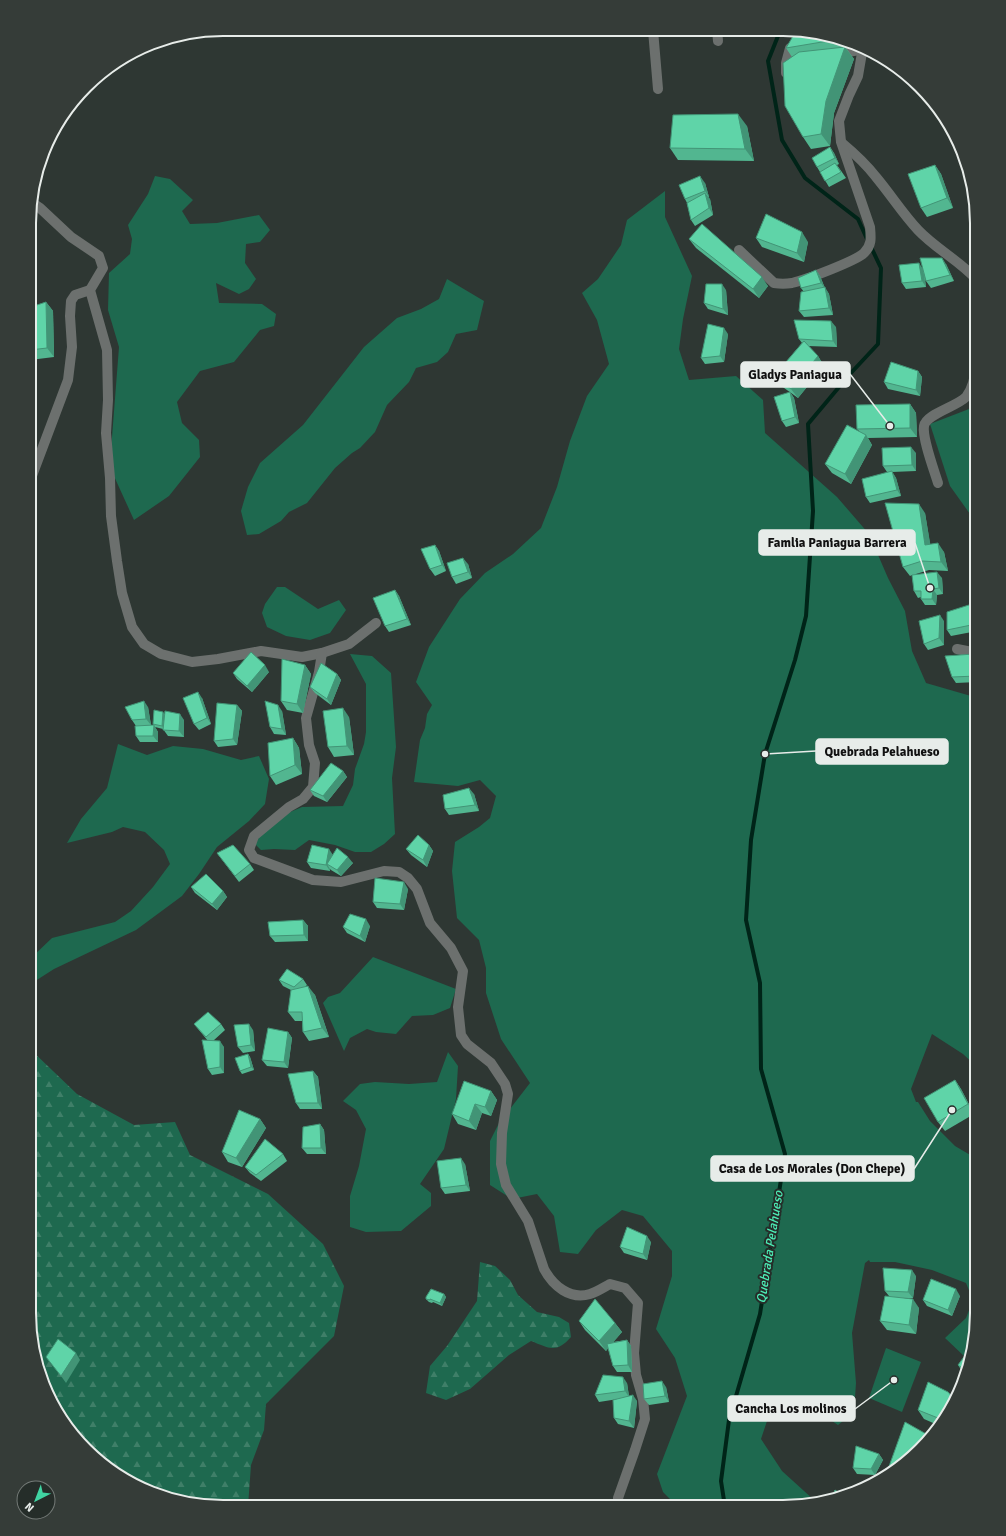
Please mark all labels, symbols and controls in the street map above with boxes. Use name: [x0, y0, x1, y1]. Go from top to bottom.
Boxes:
callout: Gladys Paniagua: [741, 362, 850, 387]
text: Gladys Paniagua: [748, 367, 842, 383]
callout: Famlia Paniagua Barrera: [759, 530, 915, 555]
text: Famlia Paniagua Barrera: [767, 535, 907, 551]
callout: Quebrada Pelahueso: [816, 739, 948, 764]
text: Quebrada Pelahueso: [824, 744, 940, 760]
callout: Casa de Los Morales (Don Chepe): [711, 1156, 914, 1181]
text: Casa de Los Morales (Don Chepe): [719, 1161, 905, 1177]
water label: Quebrada Pelahueso: [753, 1188, 787, 1304]
callout: Cancha Los molinos: [728, 1396, 855, 1421]
text: Cancha Los molinos: [735, 1401, 847, 1417]
north arrow: [16, 1480, 56, 1520]
text: N: [22, 1500, 37, 1514]

